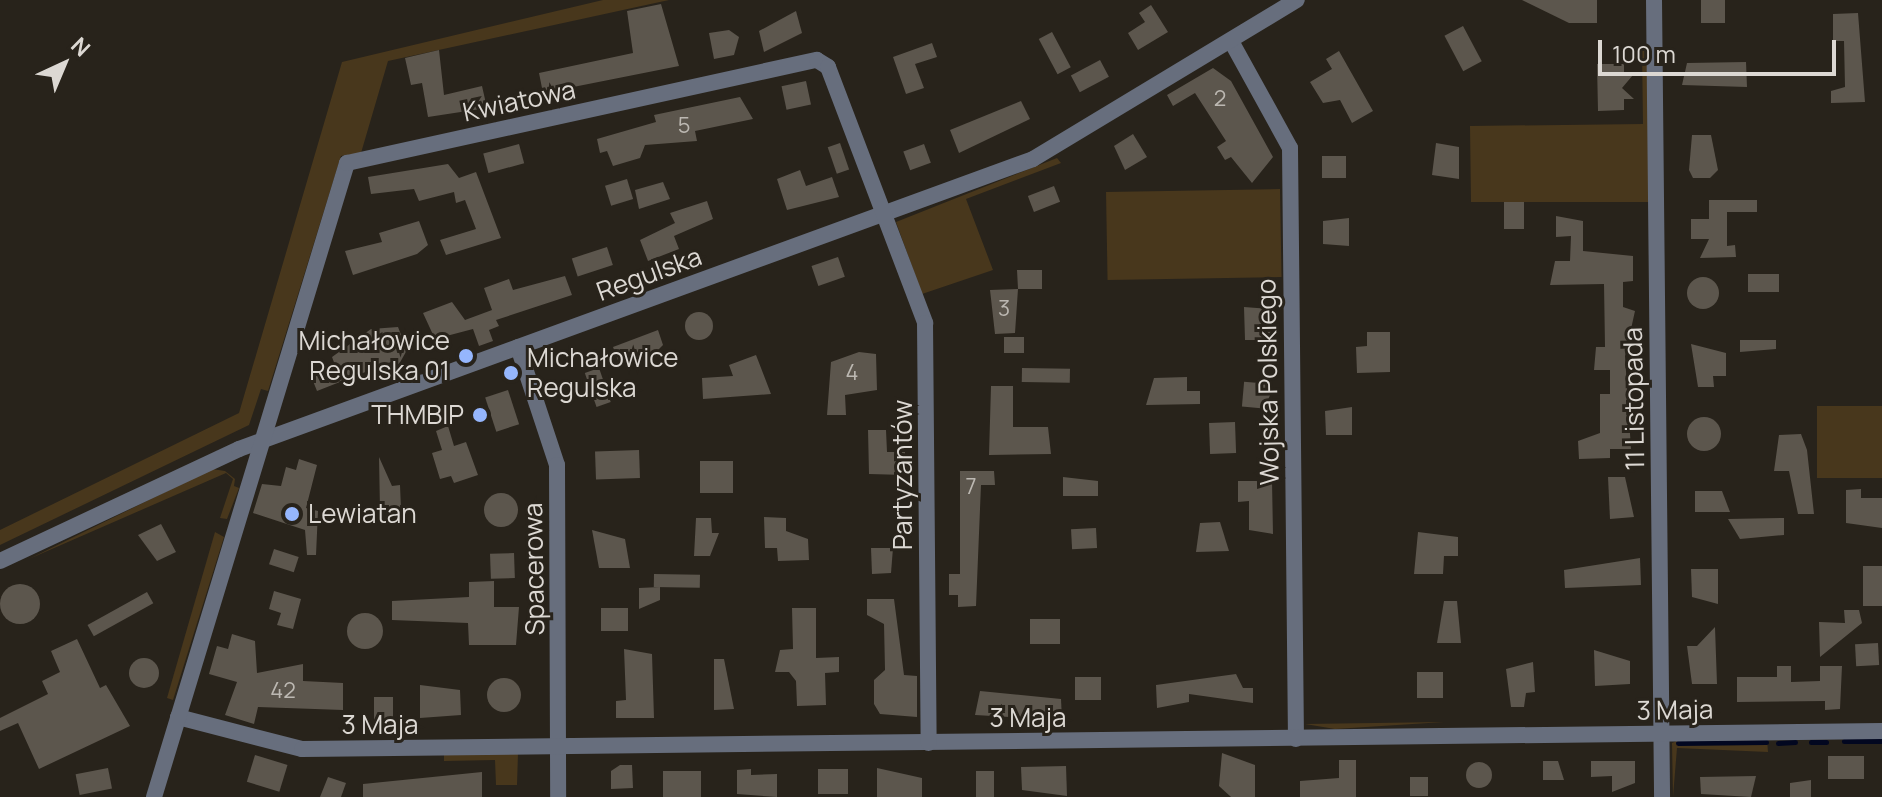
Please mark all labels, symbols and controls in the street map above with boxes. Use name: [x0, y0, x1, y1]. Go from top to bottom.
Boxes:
north arrow: [24, 24, 104, 104]
scale bar: [1602, 24, 1840, 74]
text: N: [65, 30, 97, 63]
text: 100 m: [1612, 37, 1676, 70]
street label: Kwiatowa: [460, 74, 578, 128]
house number: 2: [1214, 86, 1226, 112]
house number: 5: [678, 113, 690, 139]
street label: Regulska: [592, 241, 706, 307]
street label: Wojska Polskiego: [1251, 278, 1285, 486]
house number: 3: [998, 296, 1010, 322]
place label: Michałowice Regulska 01: [298, 325, 450, 386]
street label: 11 Listopada: [1617, 327, 1651, 471]
place label: Michałowice Regulska: [527, 342, 679, 404]
marker: Michałowice Regulska 01: [457, 347, 475, 365]
house number: 4: [846, 360, 858, 386]
marker: Michałowice Regulska: [502, 364, 520, 382]
place label: THMBIP: [371, 399, 464, 431]
street label: Partyzantów: [887, 400, 919, 550]
marker: THMBIP: [471, 406, 489, 424]
house number: 7: [965, 474, 977, 500]
place label: Lewiatan: [308, 498, 417, 530]
street label: Spacerowa: [517, 502, 551, 636]
marker: Lewiatan: [283, 505, 301, 523]
house number: 42: [270, 678, 296, 704]
street label: 3 Maja: [1636, 694, 1714, 726]
street label: 3 Maja: [990, 702, 1066, 734]
street label: 3 Maja: [342, 709, 418, 741]

